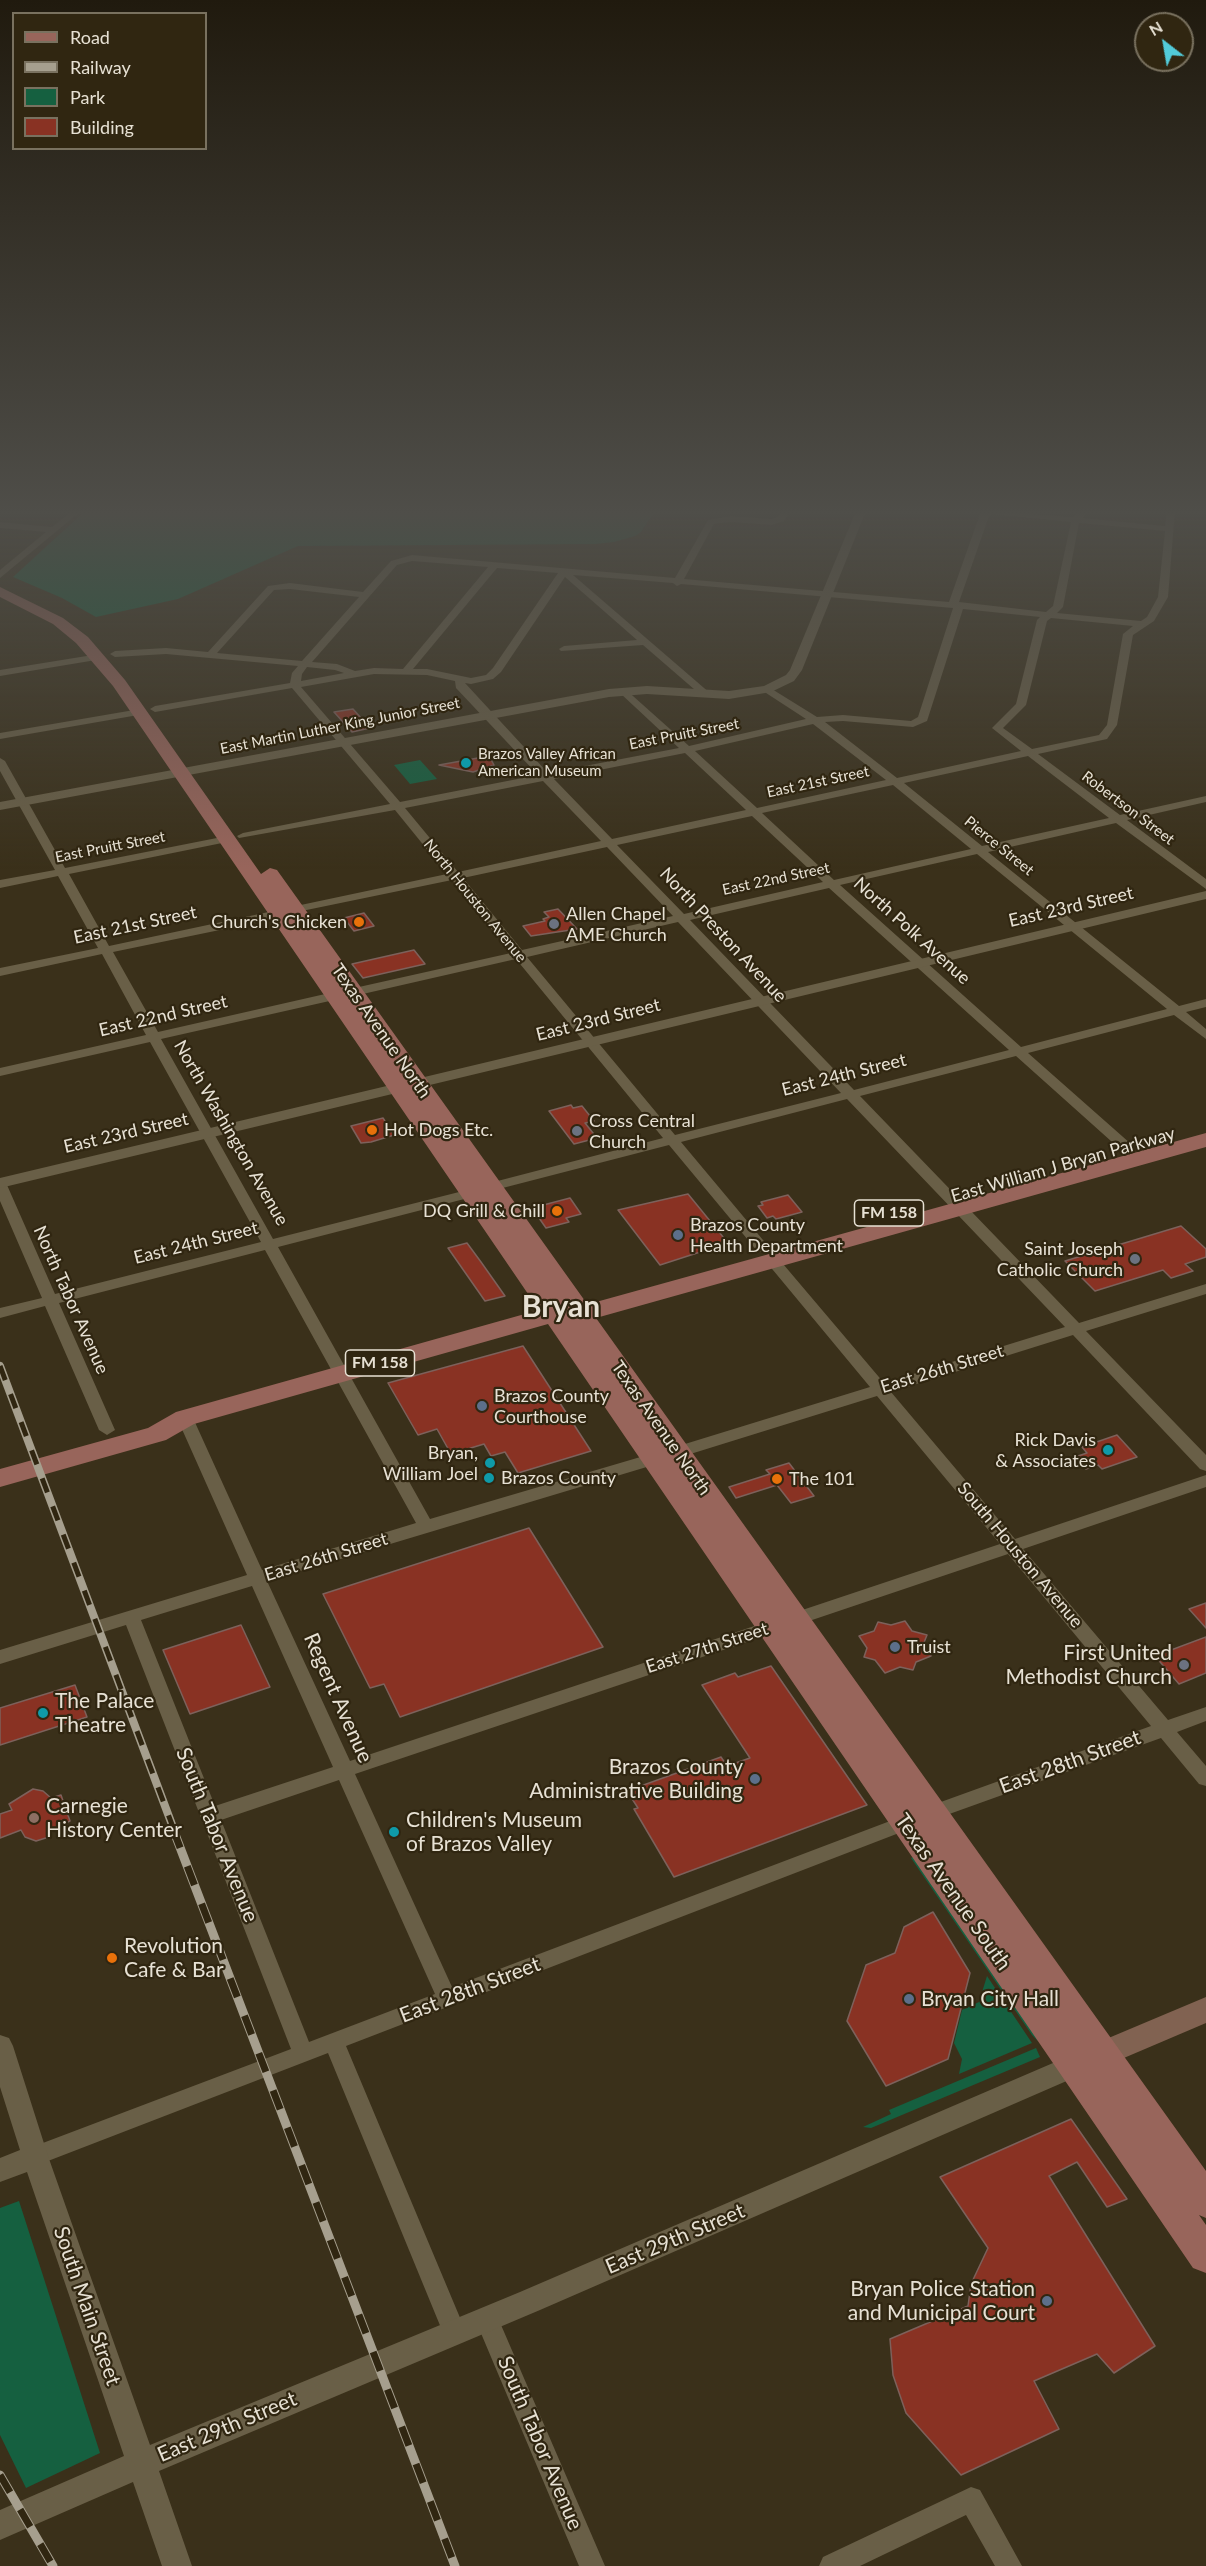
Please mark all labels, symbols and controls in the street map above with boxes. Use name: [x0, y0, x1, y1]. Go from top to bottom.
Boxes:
legend: [12, 12, 207, 150]
north arrow: [1134, 12, 1194, 72]
text: N: [1145, 17, 1166, 39]
text: Road: [70, 26, 110, 48]
text: Railway: [70, 56, 131, 78]
text: Park: [70, 86, 105, 108]
text: Building: [70, 116, 134, 138]
street label: East Martin Luther King Junior Street: [219, 694, 461, 758]
street label: East Pruitt Street: [628, 715, 740, 753]
place label: Brazos Valley African American Museum: [478, 745, 616, 780]
marker: Brazos Valley African American Museum: [459, 756, 473, 770]
street label: East 21st Street: [765, 762, 871, 802]
street label: Robertson Street: [1078, 767, 1178, 849]
street label: Pierce Street: [961, 813, 1037, 879]
street label: East Pruitt Street: [54, 828, 166, 866]
street label: North Houston Avenue: [420, 836, 530, 966]
street label: East 22nd Street: [721, 859, 831, 899]
street label: North Preston Avenue: [655, 863, 791, 1007]
street label: North Polk Avenue: [849, 873, 975, 989]
street label: East 23rd Street: [1007, 882, 1135, 932]
street label: East 21st Street: [72, 901, 198, 949]
place label: Allen Chapel AME Church: [566, 903, 667, 946]
place label: Church's Chicken: [211, 911, 347, 933]
marker: Church's Chicken: [352, 915, 366, 929]
marker: Allen Chapel AME Church: [547, 917, 561, 931]
street label: Texas Avenue North: [327, 960, 435, 1102]
street label: East 22nd Street: [97, 991, 229, 1041]
street label: East 23rd Street: [534, 994, 662, 1046]
street label: North Washington Avenue: [169, 1037, 293, 1229]
street label: East 24th Street: [780, 1049, 908, 1101]
street label: East 23rd Street: [62, 1108, 190, 1158]
place label: Cross Central Church: [589, 1110, 695, 1152]
place label: Hot Dogs Etc.: [384, 1119, 493, 1141]
marker: Hot Dogs Etc.: [365, 1123, 379, 1137]
street label: East William J Bryan Parkway: [948, 1123, 1178, 1207]
marker: Cross Central Church: [570, 1124, 584, 1138]
place label: DQ Grill & Chill: [423, 1200, 545, 1222]
road number: FM 158: [854, 1200, 924, 1226]
marker: DQ Grill & Chill: [550, 1204, 564, 1218]
place label: Brazos County Health Department: [690, 1214, 843, 1256]
street label: East 24th Street: [132, 1217, 260, 1269]
street label: North Tabor Avenue: [29, 1223, 113, 1377]
marker: Brazos County Health Department: [671, 1228, 685, 1242]
place label: Saint Joseph Catholic Church: [997, 1238, 1123, 1280]
marker: Saint Joseph Catholic Church: [1128, 1252, 1142, 1266]
district label: Bryan: [522, 1289, 600, 1325]
street label: East 26th Street: [878, 1340, 1006, 1398]
road number: FM 158: [346, 1350, 415, 1376]
street label: Texas Avenue North: [607, 1357, 715, 1499]
place label: Brazos County Courthouse: [494, 1385, 609, 1428]
marker: Brazos County Courthouse: [475, 1399, 489, 1413]
place label: Rick Davis & Associates: [995, 1429, 1096, 1472]
place label: Bryan, William Joel: [383, 1442, 478, 1484]
marker: Rick Davis & Associates: [1101, 1443, 1115, 1457]
marker: Bryan, William Joel: [483, 1456, 497, 1470]
place label: Brazos County: [501, 1467, 616, 1489]
place label: The 101: [789, 1468, 855, 1490]
marker: Brazos County: [482, 1471, 496, 1485]
marker: The 101: [770, 1472, 784, 1486]
street label: South Houston Avenue: [953, 1478, 1087, 1632]
street label: East 26th Street: [262, 1528, 390, 1586]
street label: East 27th Street: [643, 1618, 771, 1678]
street label: Regent Avenue: [298, 1629, 378, 1767]
place label: Truist: [907, 1636, 951, 1658]
marker: Truist: [888, 1640, 902, 1654]
place label: First United Methodist Church: [1005, 1640, 1172, 1690]
marker: First United Methodist Church: [1177, 1658, 1191, 1672]
place label: The Palace Theatre: [55, 1688, 154, 1738]
marker: The Palace Theatre: [36, 1706, 50, 1720]
street label: East 28th Street: [996, 1725, 1144, 1799]
street label: South Tabor Avenue: [170, 1744, 264, 1926]
place label: Brazos County Administrative Building: [529, 1754, 743, 1804]
marker: Brazos County Administrative Building: [748, 1772, 762, 1786]
place label: Carnegie History Center: [46, 1793, 182, 1843]
place label: Children's Museum of Brazos Valley: [406, 1807, 582, 1857]
street label: Texas Avenue South: [890, 1809, 1016, 1975]
marker: Carnegie History Center: [27, 1811, 41, 1825]
marker: Children's Museum of Brazos Valley: [387, 1825, 401, 1839]
place label: Revolution Cafe & Bar: [124, 1933, 224, 1983]
marker: Revolution Cafe & Bar: [105, 1951, 119, 1965]
street label: East 28th Street: [396, 1952, 544, 2028]
place label: Bryan City Hall: [921, 1986, 1059, 2012]
marker: Bryan City Hall: [902, 1992, 916, 2006]
street label: East 29th Street: [602, 2198, 748, 2280]
street label: South Main Street: [48, 2223, 126, 2389]
place label: Bryan Police Station and Municipal Court: [848, 2276, 1035, 2326]
marker: Bryan Police Station and Municipal Court: [1040, 2294, 1054, 2308]
street label: South Tabor Avenue: [492, 2352, 588, 2534]
street label: East 29th Street: [154, 2386, 300, 2468]

